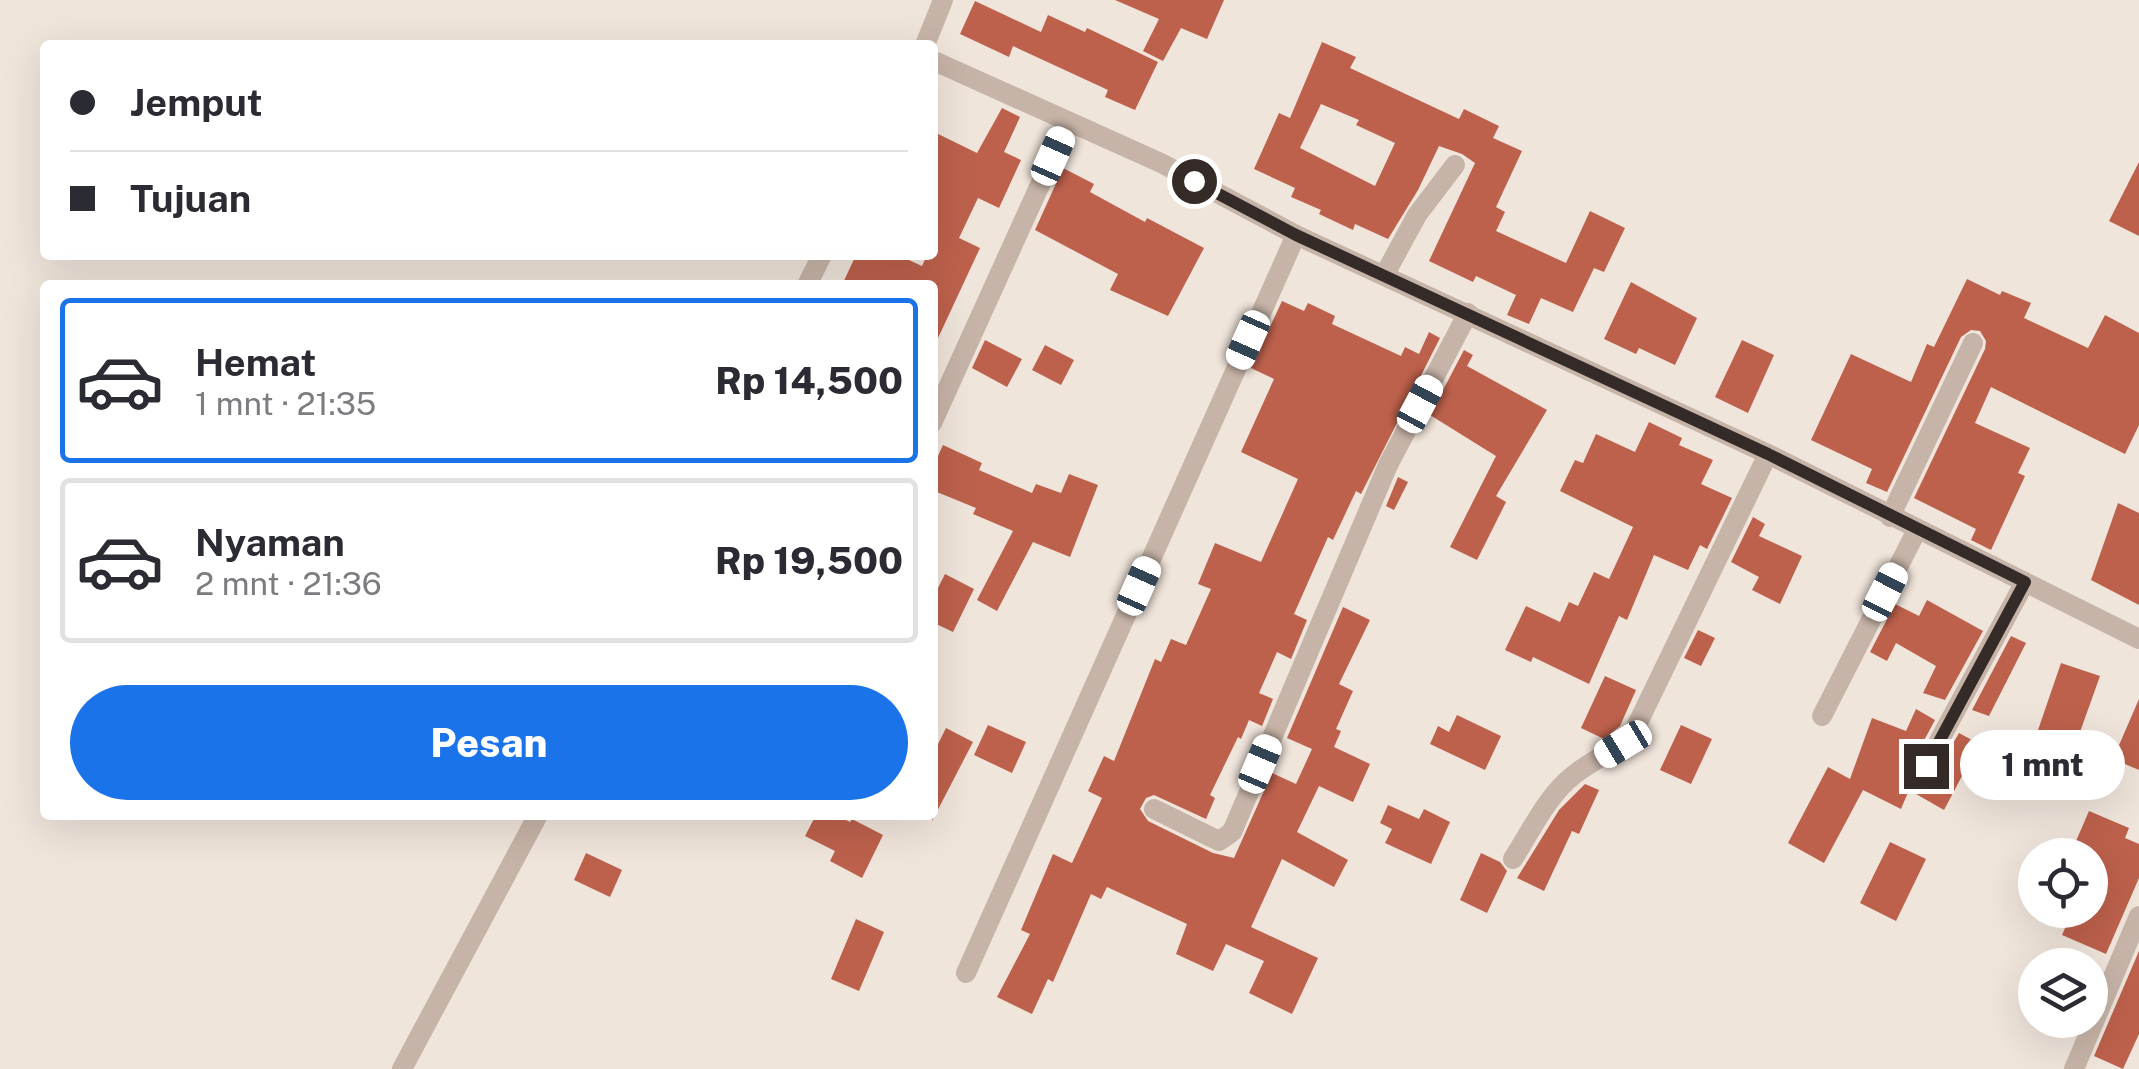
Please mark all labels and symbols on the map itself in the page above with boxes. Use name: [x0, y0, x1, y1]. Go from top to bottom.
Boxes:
car: [1027, 122, 1079, 190]
route start: [1172, 159, 1217, 204]
car: [1222, 306, 1274, 374]
car: [1393, 370, 1447, 438]
car: [1113, 552, 1165, 620]
car: [1858, 558, 1912, 626]
car: [1590, 716, 1656, 772]
car: [1234, 731, 1286, 797]
callout: 1 mnt: [1961, 731, 2126, 801]
route end: [1904, 744, 1949, 789]

